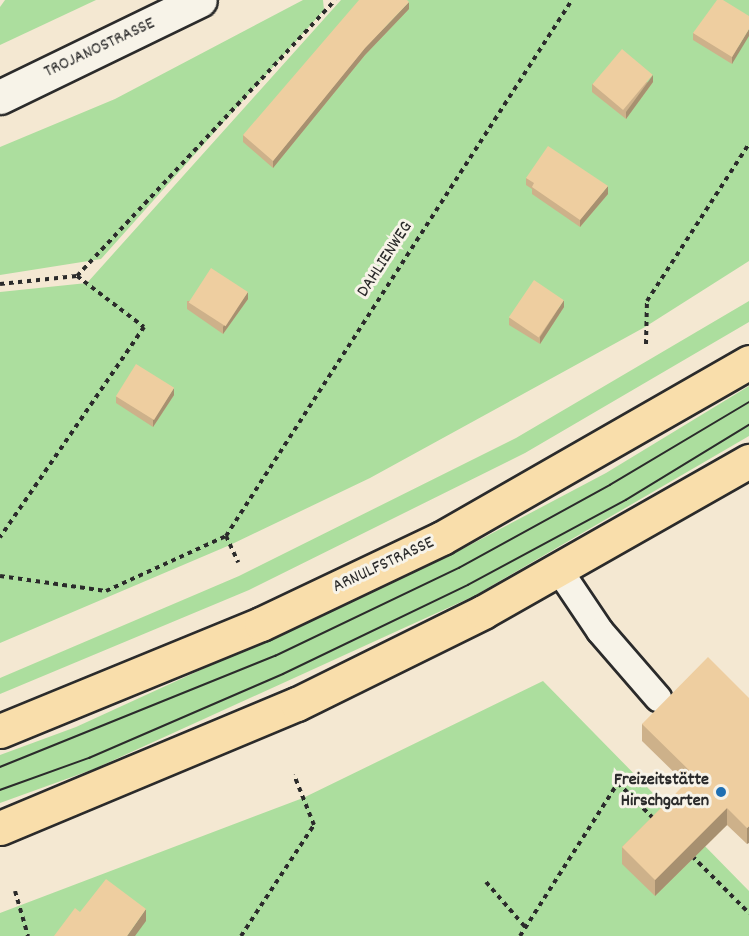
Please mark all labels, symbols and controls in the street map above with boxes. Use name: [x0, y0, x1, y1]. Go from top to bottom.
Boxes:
street label: TROJANOSTRASSE: [41, 14, 159, 84]
street label: DAHLIENWEG: [354, 218, 418, 302]
street label: ARNULFSTRASSE: [330, 533, 438, 599]
place label: Freizeitstätte Hirschgarten: [614, 771, 709, 814]
marker: Freizeitstätte Hirschgarten: [714, 785, 728, 799]

